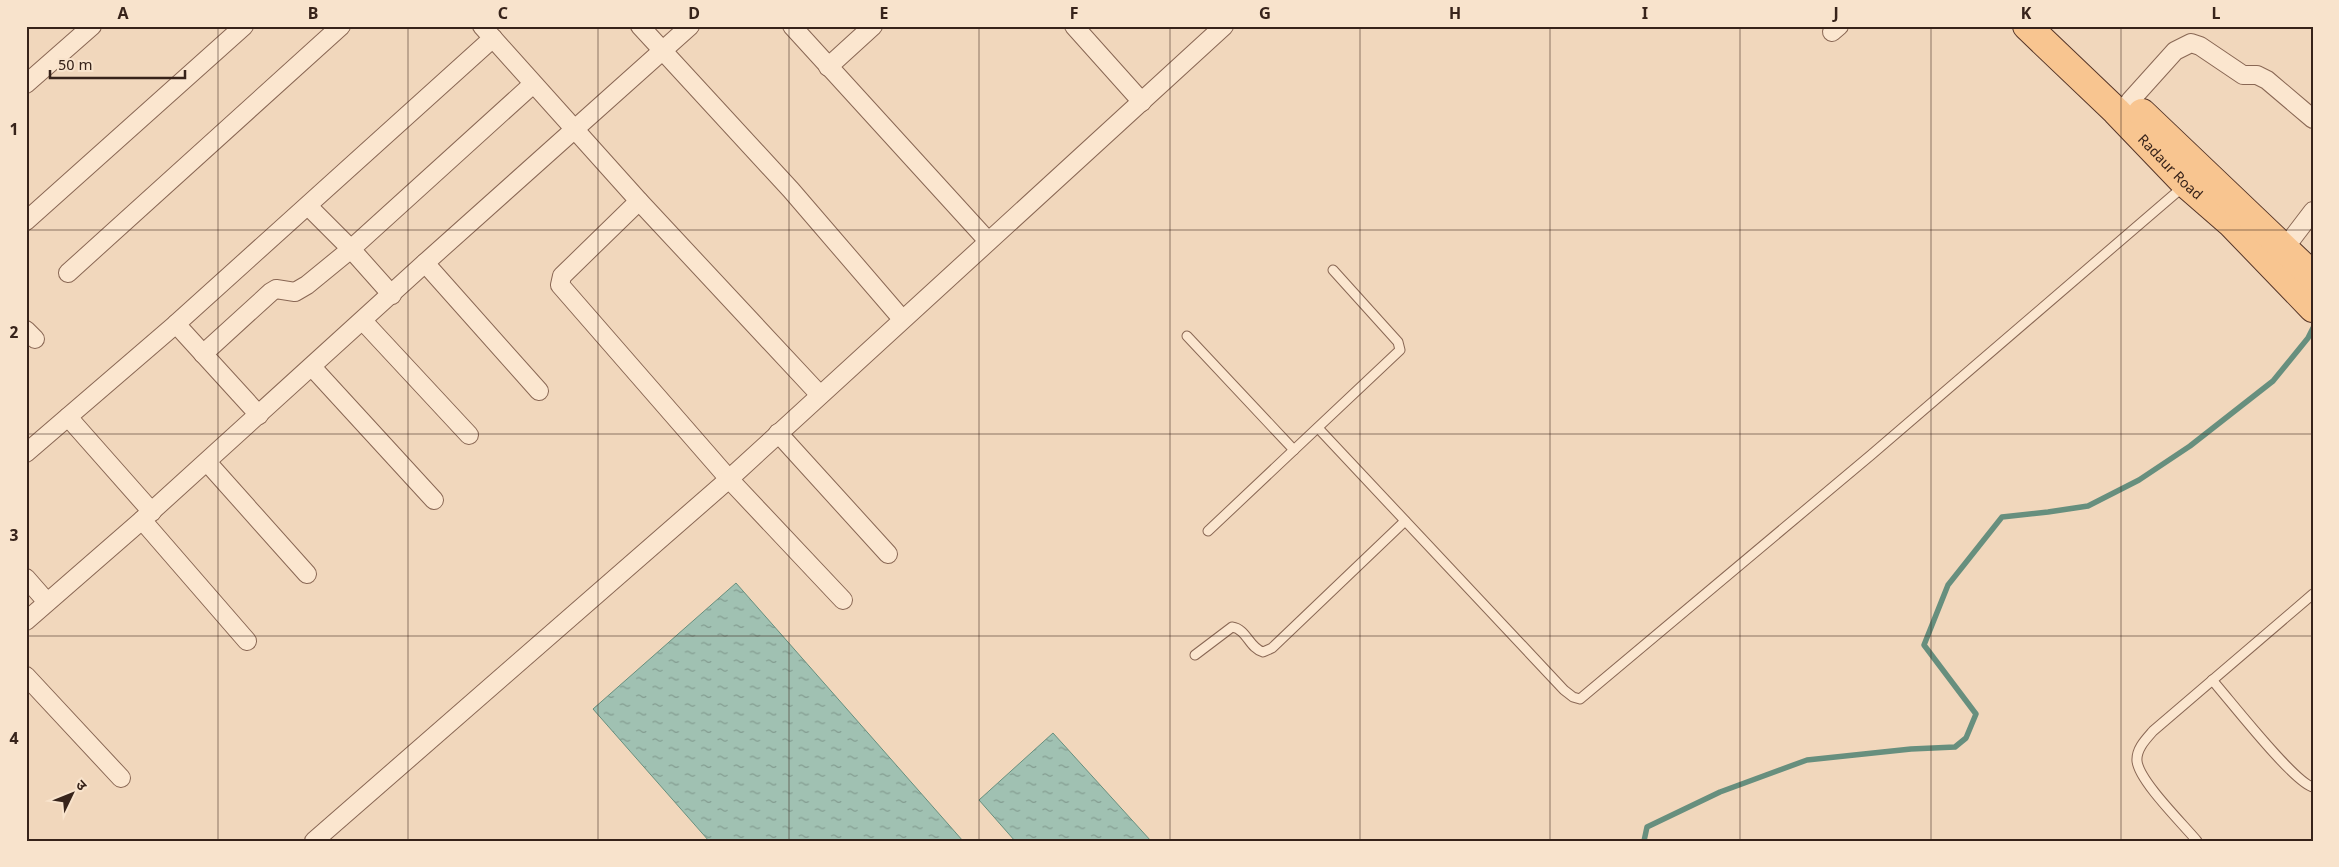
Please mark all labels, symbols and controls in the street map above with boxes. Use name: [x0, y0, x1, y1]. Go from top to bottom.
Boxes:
text: A: [117, 5, 129, 26]
text: B: [308, 5, 318, 26]
text: C: [498, 5, 508, 26]
text: D: [688, 5, 700, 26]
text: E: [880, 5, 888, 26]
text: F: [1070, 5, 1078, 26]
text: G: [1259, 5, 1271, 26]
text: H: [1449, 5, 1461, 26]
text: I: [1642, 5, 1648, 26]
text: J: [1831, 5, 1839, 26]
text: K: [2021, 5, 2032, 26]
text: L: [2212, 5, 2221, 26]
scale bar: [50, 48, 185, 80]
text: 50 m: [58, 57, 92, 76]
text: 1: [9, 121, 19, 142]
street label: Radaur Road: [2133, 131, 2206, 205]
text: 2: [9, 324, 19, 345]
text: 3: [9, 527, 19, 548]
text: 4: [9, 730, 19, 751]
north arrow: [48, 770, 98, 820]
text: उ: [71, 777, 91, 796]

